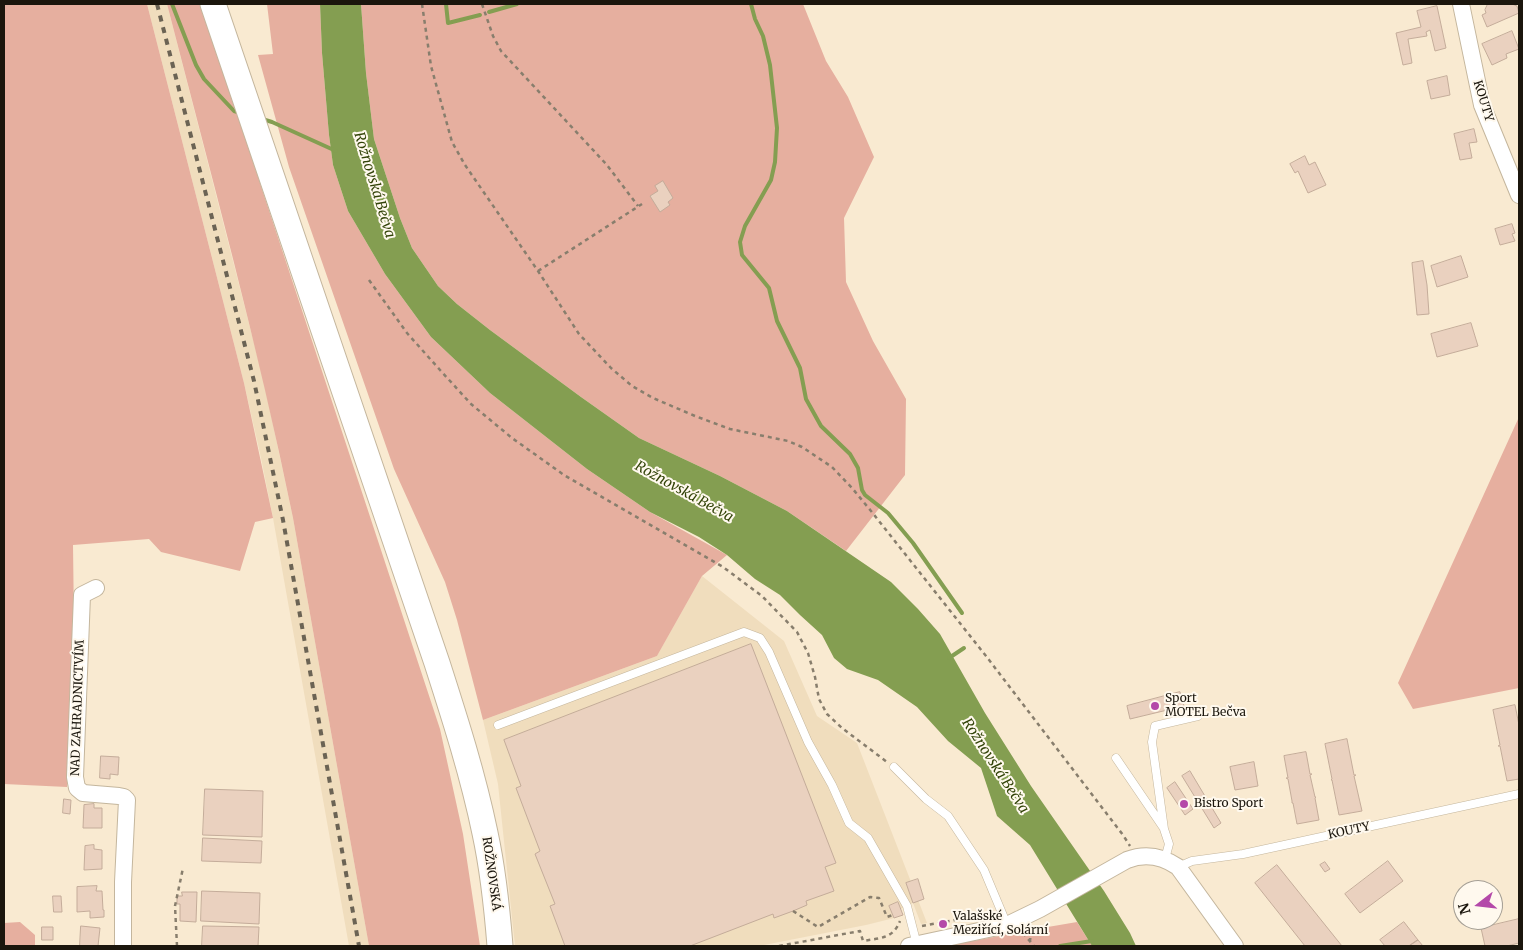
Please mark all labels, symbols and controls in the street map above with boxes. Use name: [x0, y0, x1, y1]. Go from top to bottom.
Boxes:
street label: KOUTY: [1470, 79, 1496, 123]
water label: Rožnovská Bečva: [350, 130, 398, 240]
water label: Rožnovská Bečva: [632, 458, 736, 526]
street label: NAD ZAHRADNICTVÍM: [68, 640, 88, 776]
place label: Sport MOTEL Bečva: [1165, 692, 1246, 720]
marker: Sport MOTEL Bečva: [1149, 700, 1161, 712]
water label: Rožnovská Bečva: [958, 715, 1032, 817]
place label: Bistro Sport: [1194, 797, 1263, 811]
marker: Bistro Sport: [1178, 798, 1190, 810]
street label: KOUTY: [1327, 820, 1371, 842]
street label: ROŽNOVSKÁ: [479, 836, 503, 912]
north arrow: [1453, 880, 1503, 930]
text: N: [1454, 901, 1475, 917]
place label: Valašské Meziřící, Solární: [953, 910, 1048, 938]
marker: Valašské Meziřící, Solární: [937, 918, 949, 930]

